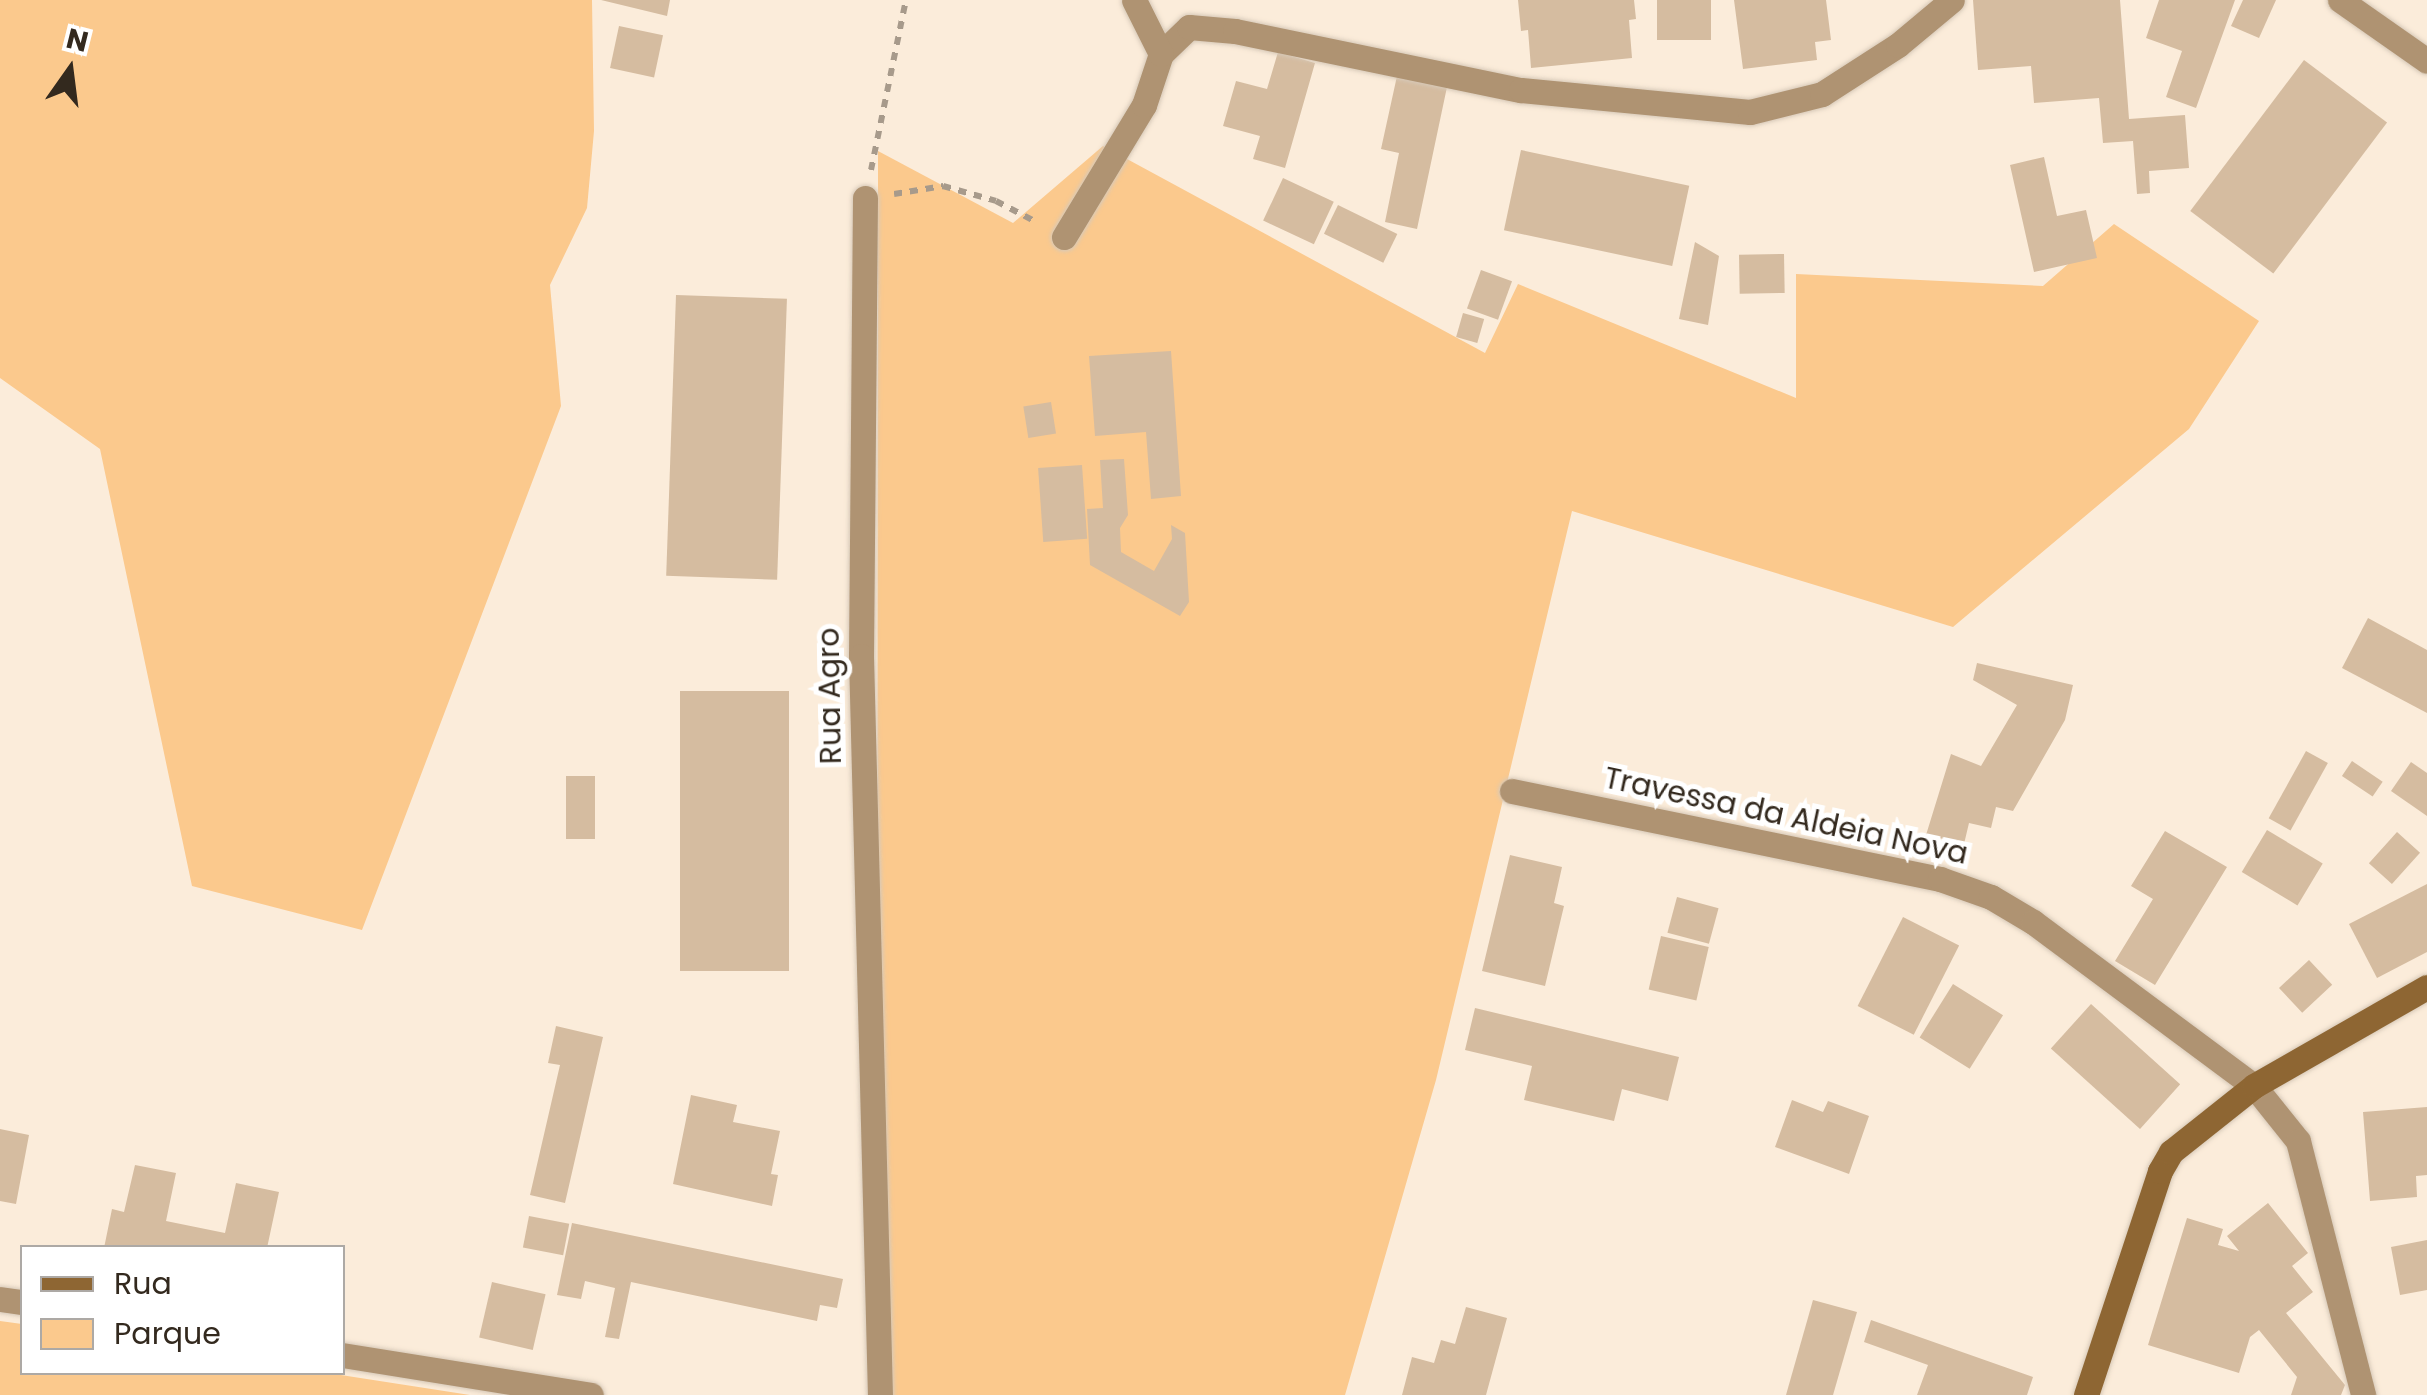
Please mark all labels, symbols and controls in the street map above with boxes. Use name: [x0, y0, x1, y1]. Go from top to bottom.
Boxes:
text: N: [62, 19, 92, 62]
north arrow: [20, 20, 120, 120]
street label: Rua Agro: [811, 627, 849, 765]
street label: Travessa da Aldeia Nova: [1601, 760, 1971, 872]
legend: [20, 1245, 345, 1375]
text: Rua: [114, 1262, 172, 1305]
text: Parque: [114, 1312, 221, 1355]

